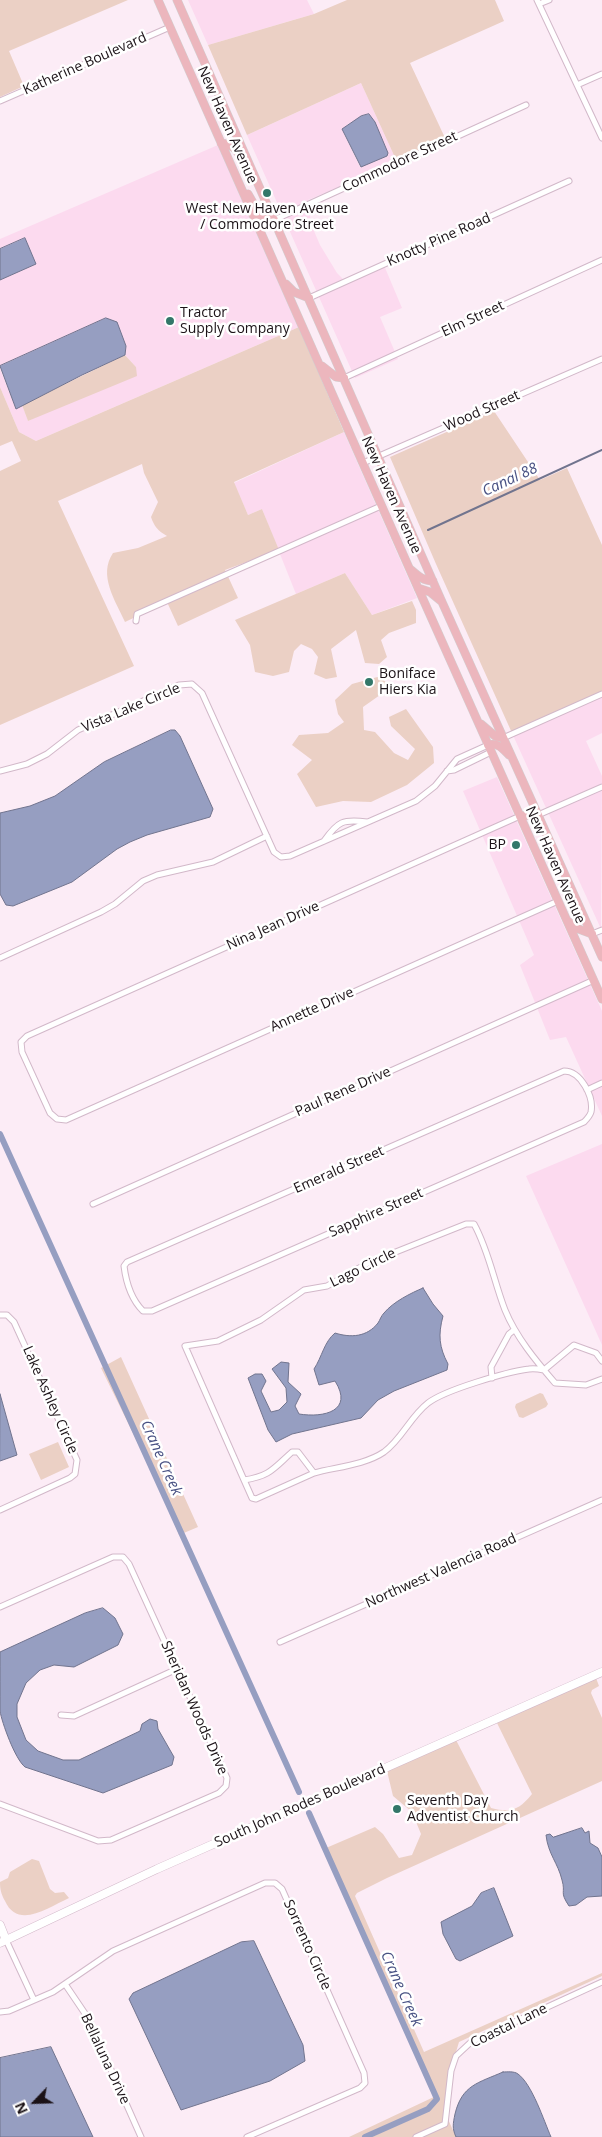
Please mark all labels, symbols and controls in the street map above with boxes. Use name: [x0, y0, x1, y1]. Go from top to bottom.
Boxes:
street label: Katherine Boulevard: [21, 29, 149, 99]
street label: New Haven Avenue: [194, 64, 260, 186]
street label: Commodore Street: [340, 128, 460, 196]
marker: West New Haven Avenue / Commodore Street: [261, 187, 273, 199]
place label: West New Haven Avenue / Commodore Street: [186, 201, 348, 233]
street label: Knotty Pine Road: [385, 210, 493, 270]
street label: Elm Street: [439, 297, 507, 341]
place label: Tractor Supply Company: [180, 305, 290, 338]
marker: Tractor Supply Company: [164, 315, 176, 327]
street label: Wood Street: [442, 387, 522, 435]
street label: New Haven Avenue: [358, 434, 424, 556]
water label: Canal 88: [480, 459, 540, 501]
place label: Boniface Hiers Kia: [379, 666, 437, 699]
marker: Boniface Hiers Kia: [363, 676, 375, 688]
street label: Vista Lake Circle: [79, 680, 183, 736]
street label: New Haven Avenue: [522, 804, 588, 926]
place label: BP: [489, 837, 506, 853]
marker: BP: [510, 839, 522, 851]
street label: Nina Jean Drive: [224, 898, 322, 954]
street label: Annette Drive: [268, 984, 356, 1036]
street label: Paul Rene Drive: [293, 1063, 393, 1121]
street label: Emerald Street: [291, 1143, 387, 1197]
street label: Sapphire Street: [326, 1185, 426, 1241]
street label: Lago Circle: [327, 1245, 399, 1291]
street label: Lake Ashley Circle: [19, 1343, 81, 1457]
water label: Crane Creek: [136, 1418, 186, 1498]
street label: Northwest Valencia Road: [363, 1530, 519, 1612]
street label: Sheridan Woods Drive: [157, 1638, 231, 1778]
street label: South John Rodes Boulevard: [212, 1761, 388, 1851]
place label: Seventh Day Adventist Church: [407, 1793, 519, 1825]
marker: Seventh Day Adventist Church: [391, 1803, 403, 1815]
street label: Sorrento Circle: [280, 1897, 334, 1993]
water label: Crane Creek: [376, 1949, 426, 2029]
street label: Coastal Lane: [468, 2000, 550, 2052]
street label: Bellaluna Drive: [77, 2011, 133, 2107]
north arrow: [10, 2077, 60, 2127]
text: N: [10, 2099, 32, 2117]

